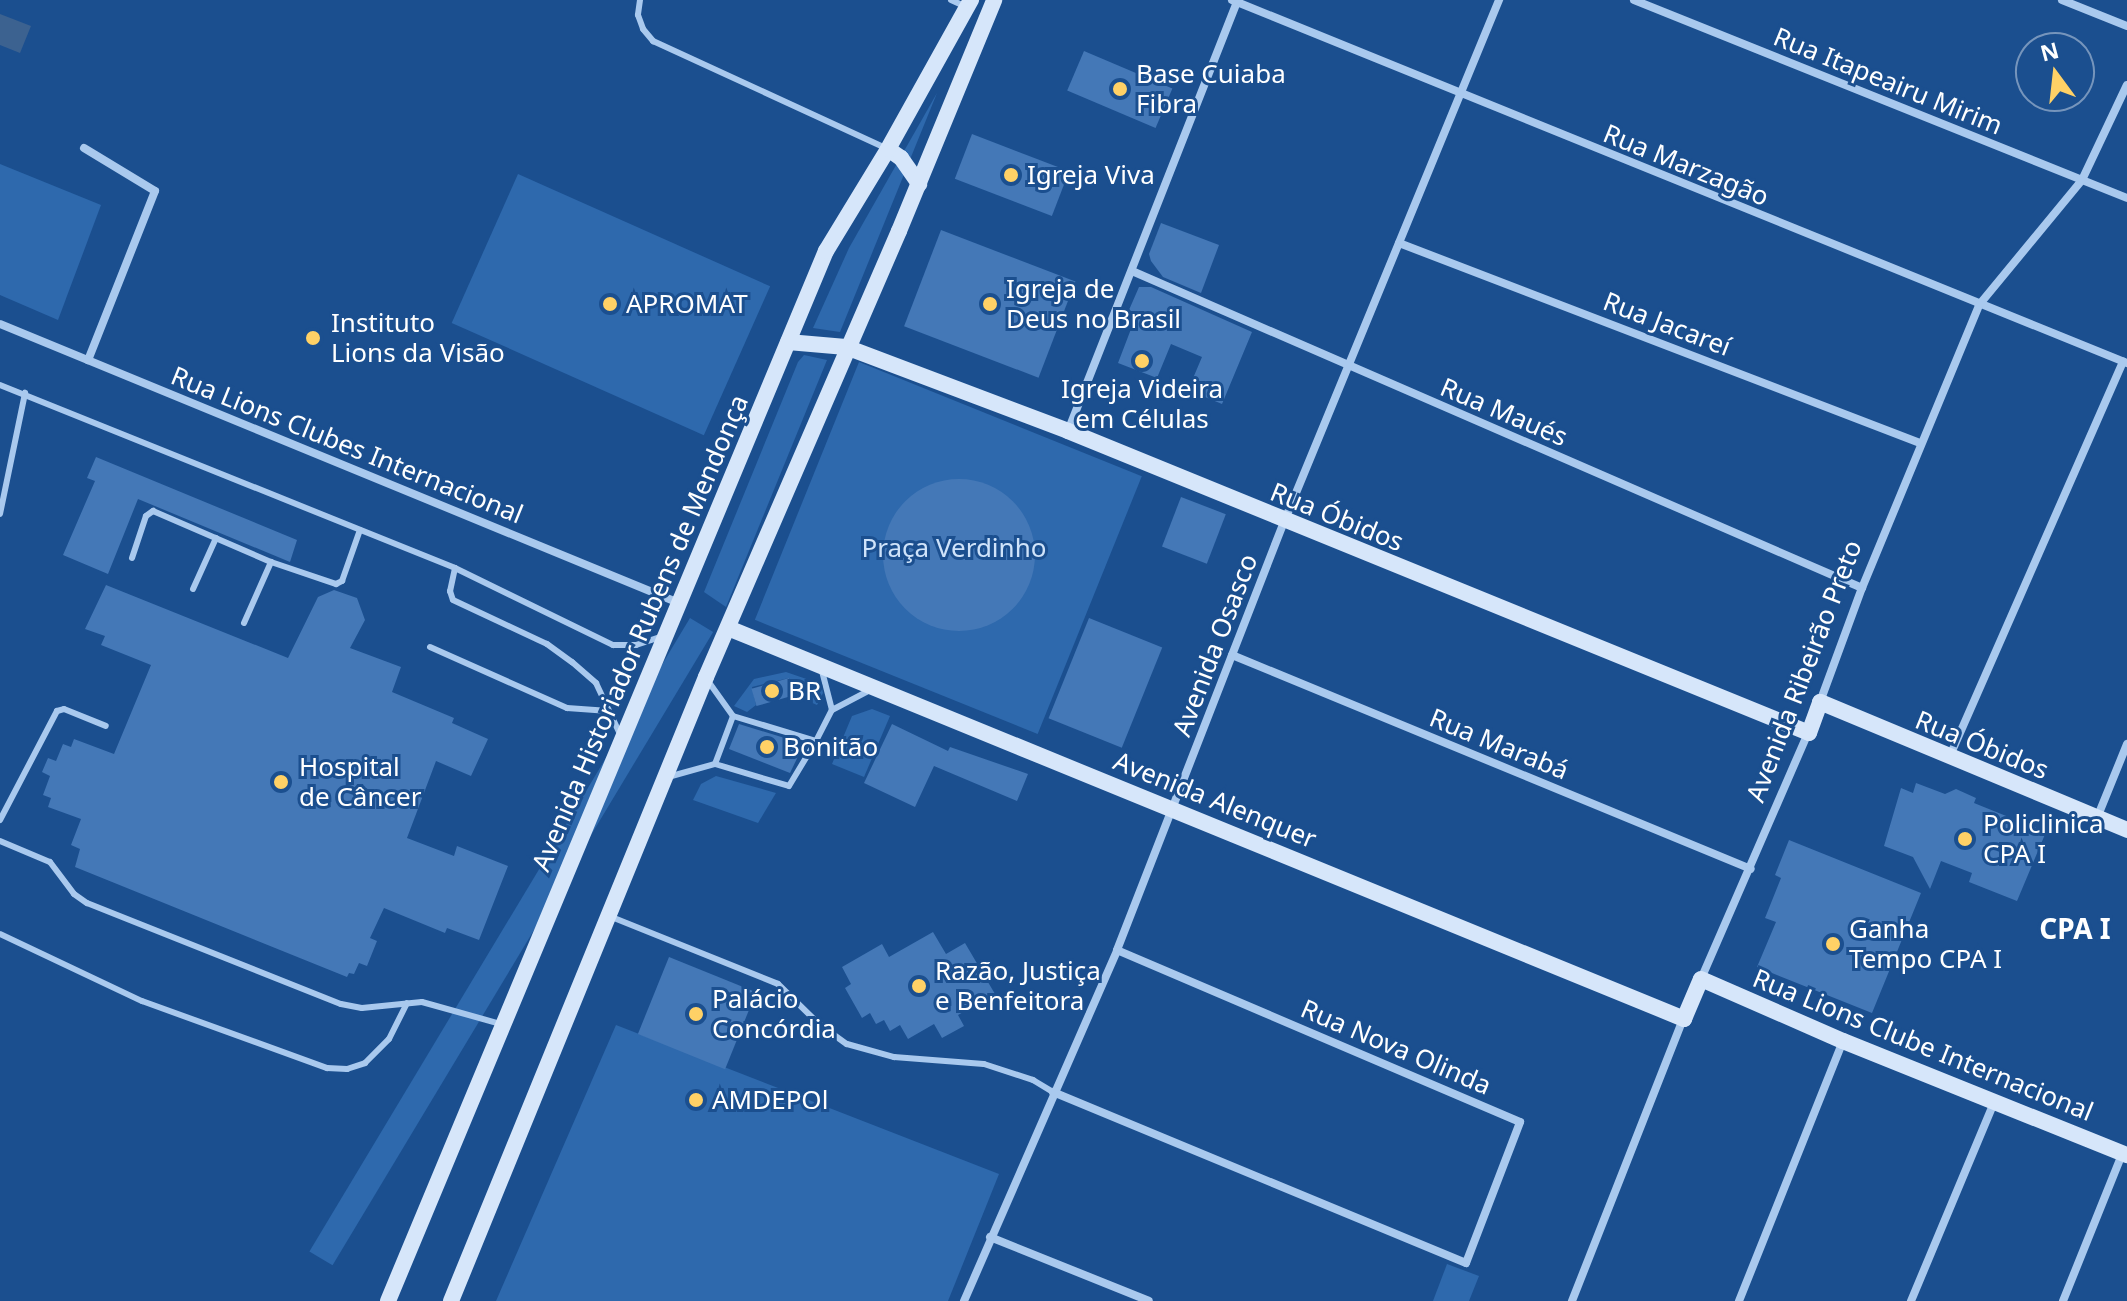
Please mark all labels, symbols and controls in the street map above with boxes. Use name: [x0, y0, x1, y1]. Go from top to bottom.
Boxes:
street label: Rua Itapeairu Mirim: [1769, 21, 2007, 141]
north arrow: [2015, 32, 2095, 112]
text: N: [2037, 34, 2062, 68]
place label: Base Cuiaba Fibra: [1136, 58, 1286, 120]
marker: Base Cuiaba Fibra: [1111, 80, 1129, 98]
street label: Rua Marzagão: [1599, 118, 1773, 212]
place label: Igreja Viva: [1027, 159, 1155, 191]
marker: Igreja Viva: [1002, 166, 1020, 184]
place label: Igreja de Deus no Brasil: [1006, 273, 1181, 334]
street label: Rua Jacareí: [1599, 285, 1735, 363]
place label: APROMAT: [626, 288, 748, 320]
marker: APROMAT: [601, 295, 619, 313]
marker: Igreja de Deus no Brasil: [981, 295, 999, 313]
place label: Instituto Lions da Visão: [331, 307, 505, 368]
marker: Instituto Lions da Visão: [302, 327, 324, 349]
marker: Igreja Videira em Células: [1133, 352, 1151, 370]
street label: Rua Lions Clubes Internacional: [167, 360, 527, 530]
street label: Rua Maués: [1436, 371, 1572, 453]
place label: Igreja Videira em Células: [1061, 373, 1223, 434]
street label: Avenida Historiador Rubens de Mendonça: [525, 390, 755, 876]
street label: Rua Óbidos: [1266, 476, 1408, 558]
park label: Praça Verdinho: [862, 532, 1046, 564]
street label: Avenida Ribeirão Preto: [1740, 536, 1868, 806]
street label: Avenida Osasco: [1166, 550, 1264, 740]
place label: BR: [788, 675, 821, 707]
marker: BR: [763, 682, 781, 700]
street label: Rua Marabá: [1425, 702, 1573, 786]
street label: Rua Óbidos: [1911, 704, 2053, 786]
place label: Bonitão: [783, 731, 878, 763]
marker: Bonitão: [758, 738, 776, 756]
street label: Avenida Alenquer: [1109, 745, 1321, 855]
place label: Hospital de Câncer: [299, 751, 421, 812]
marker: Hospital de Câncer: [270, 771, 292, 793]
place label: Policlinica CPA I: [1983, 808, 2104, 870]
marker: Policlinica CPA I: [1954, 828, 1976, 850]
district label: CPA I: [2039, 911, 2111, 945]
place label: Ganha Tempo CPA I: [1849, 913, 2002, 974]
marker: Ganha Tempo CPA I: [1824, 935, 1842, 953]
place label: Razão, Justiça e Benfeitora: [935, 955, 1101, 1016]
street label: Rua Lions Clube Internacional: [1748, 962, 2098, 1128]
marker: Razão, Justiça e Benfeitora: [910, 977, 928, 995]
place label: Palácio Concórdia: [712, 983, 836, 1044]
street label: Rua Nova Olinda: [1296, 993, 1496, 1101]
marker: Palácio Concórdia: [687, 1005, 705, 1023]
place label: AMDEPOl: [712, 1084, 828, 1116]
marker: AMDEPOl: [687, 1091, 705, 1109]

